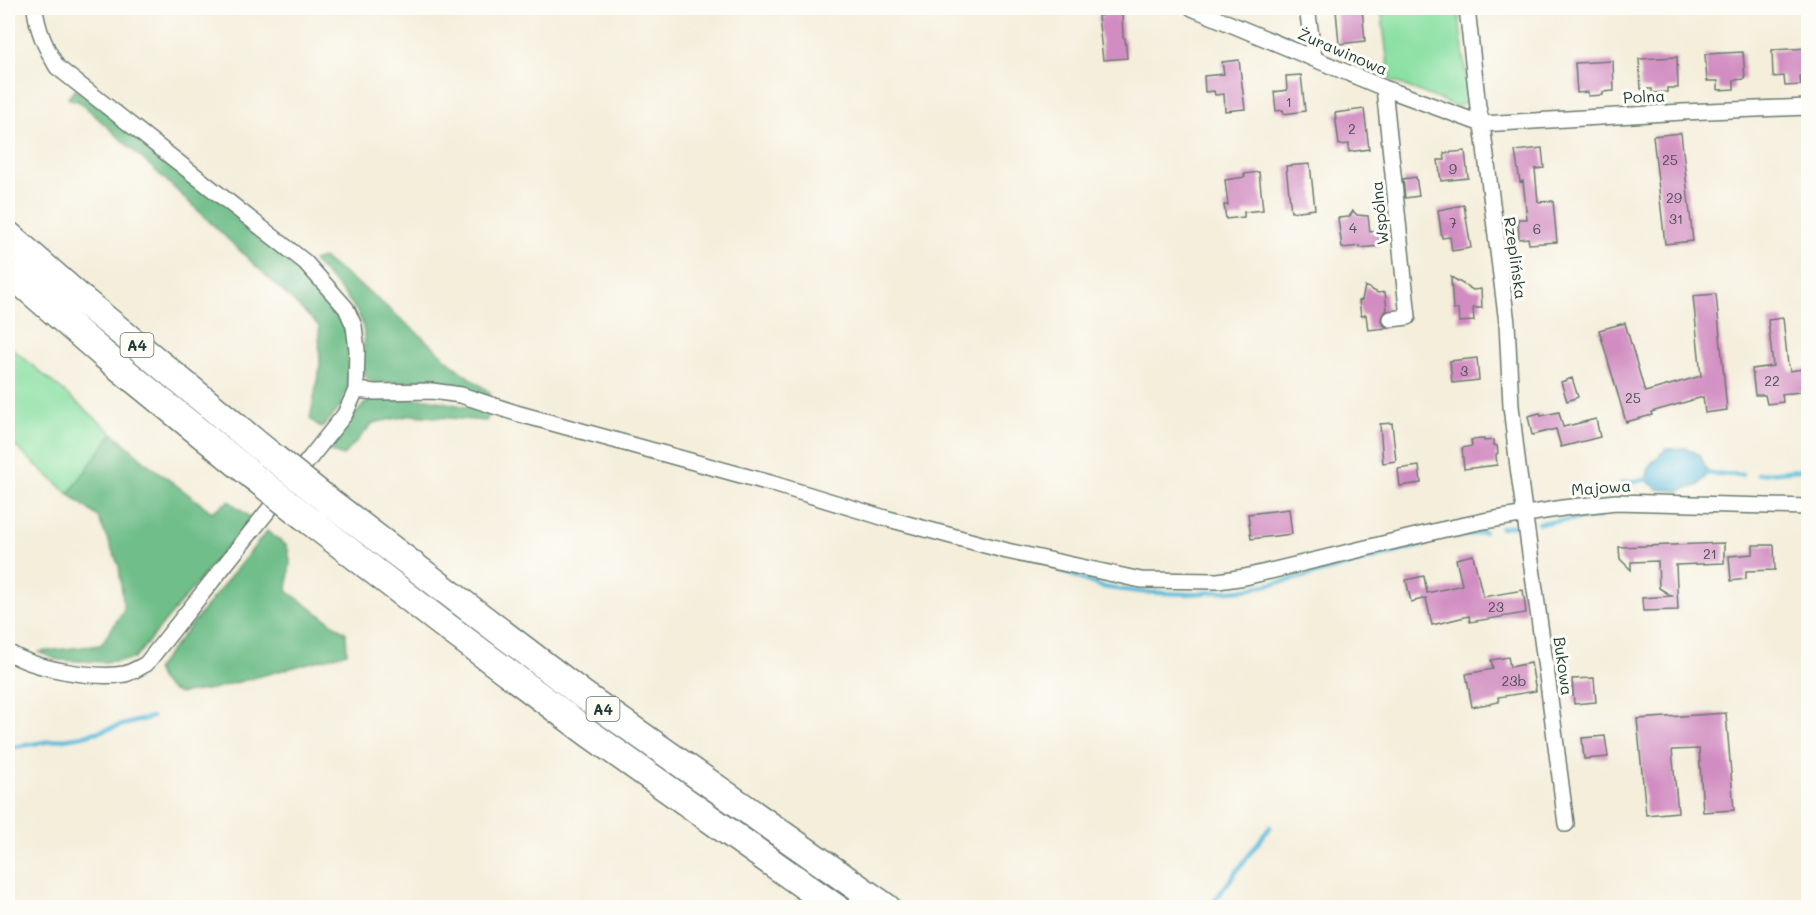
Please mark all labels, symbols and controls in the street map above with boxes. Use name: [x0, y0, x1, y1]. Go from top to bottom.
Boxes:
street label: Żurawinowa: [1295, 23, 1391, 79]
street label: Polna: [1622, 84, 1666, 108]
house number: 1: [1286, 92, 1292, 111]
house number: 2: [1348, 119, 1356, 138]
house number: 25: [1662, 150, 1678, 169]
house number: 9: [1449, 159, 1457, 178]
street label: Wspólna: [1365, 180, 1393, 246]
house number: 29: [1666, 188, 1682, 207]
house number: 31: [1669, 209, 1683, 228]
house number: 7: [1449, 213, 1457, 232]
street label: Rzeplińska: [1500, 215, 1532, 301]
house number: 4: [1349, 218, 1358, 237]
house number: 6: [1533, 219, 1541, 238]
road number: A4: [120, 333, 154, 357]
house number: 3: [1460, 361, 1468, 380]
house number: 22: [1764, 371, 1780, 390]
house number: 25: [1625, 388, 1641, 407]
street label: Majowa: [1570, 474, 1632, 500]
house number: 21: [1703, 544, 1717, 563]
house number: 23: [1488, 597, 1504, 616]
street label: Bukowa: [1549, 635, 1579, 697]
house number: 23b: [1502, 671, 1527, 690]
road number: A4: [586, 697, 620, 721]

